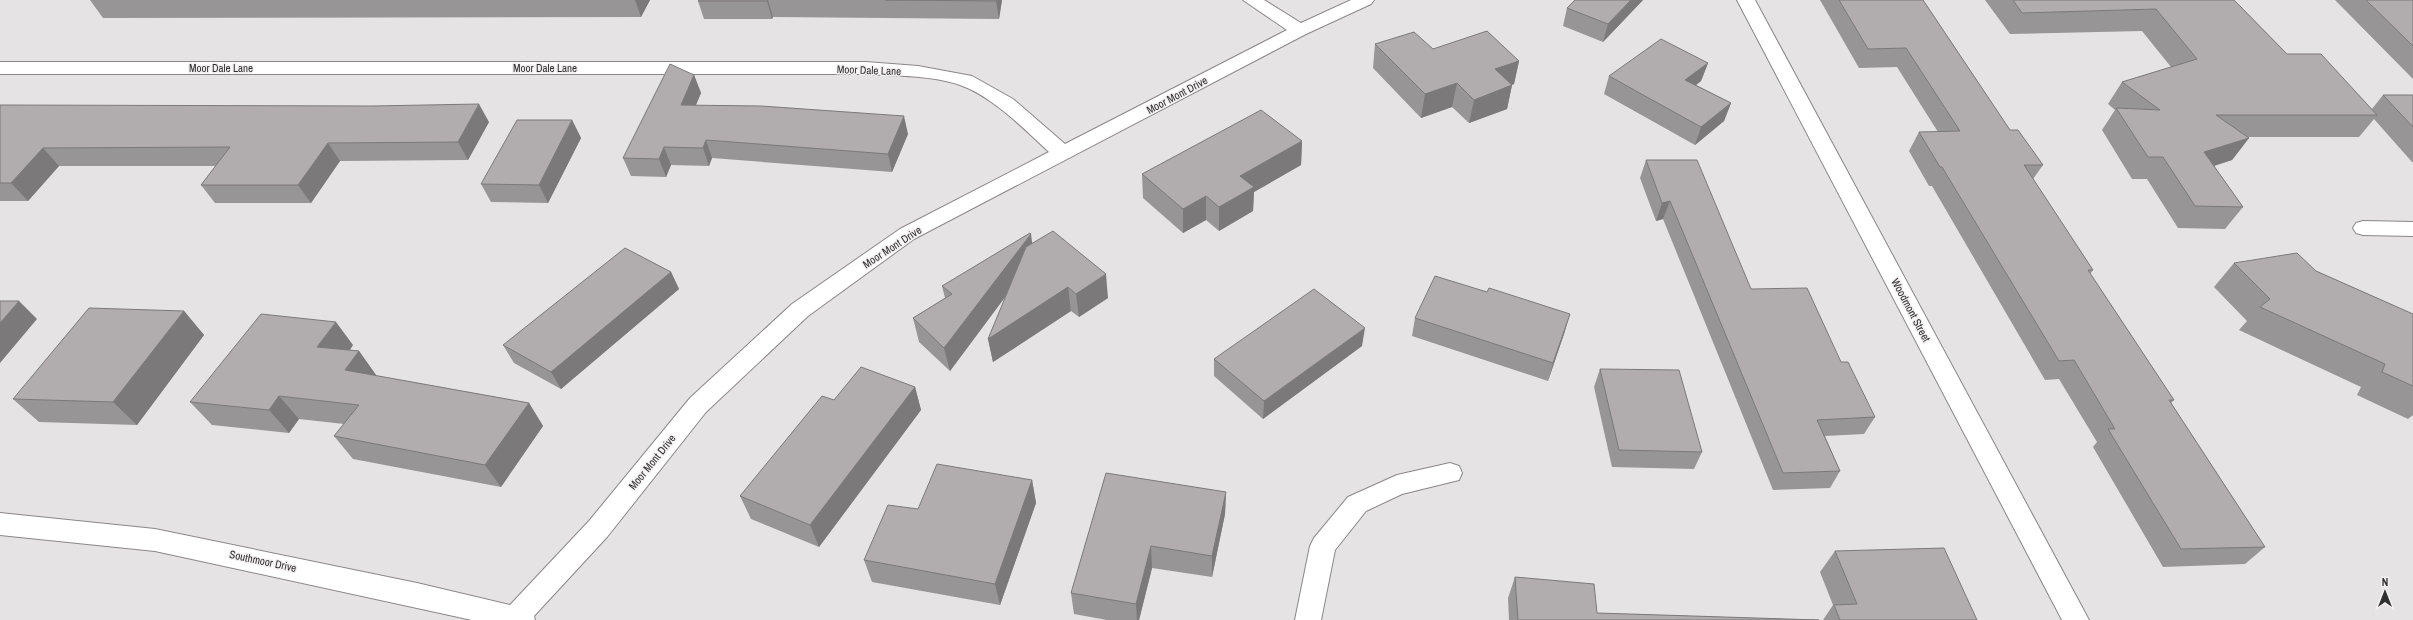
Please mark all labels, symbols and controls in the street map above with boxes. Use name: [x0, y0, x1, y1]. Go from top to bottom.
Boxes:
street label: Moor Dale Lane: [189, 61, 253, 75]
street label: Moor Dale Lane: [513, 61, 577, 75]
street label: Moor Dale Lane: [837, 62, 901, 78]
street label: Moor Mont Drive: [1144, 73, 1210, 117]
street label: Moor Mont Drive: [860, 223, 924, 271]
street label: Woodmont Street: [1888, 276, 1934, 345]
street label: Moor Mont Drive: [625, 431, 679, 493]
street label: Southmoor Drive: [228, 547, 298, 575]
north arrow: [2365, 572, 2405, 612]
text: N: [2382, 575, 2388, 589]

